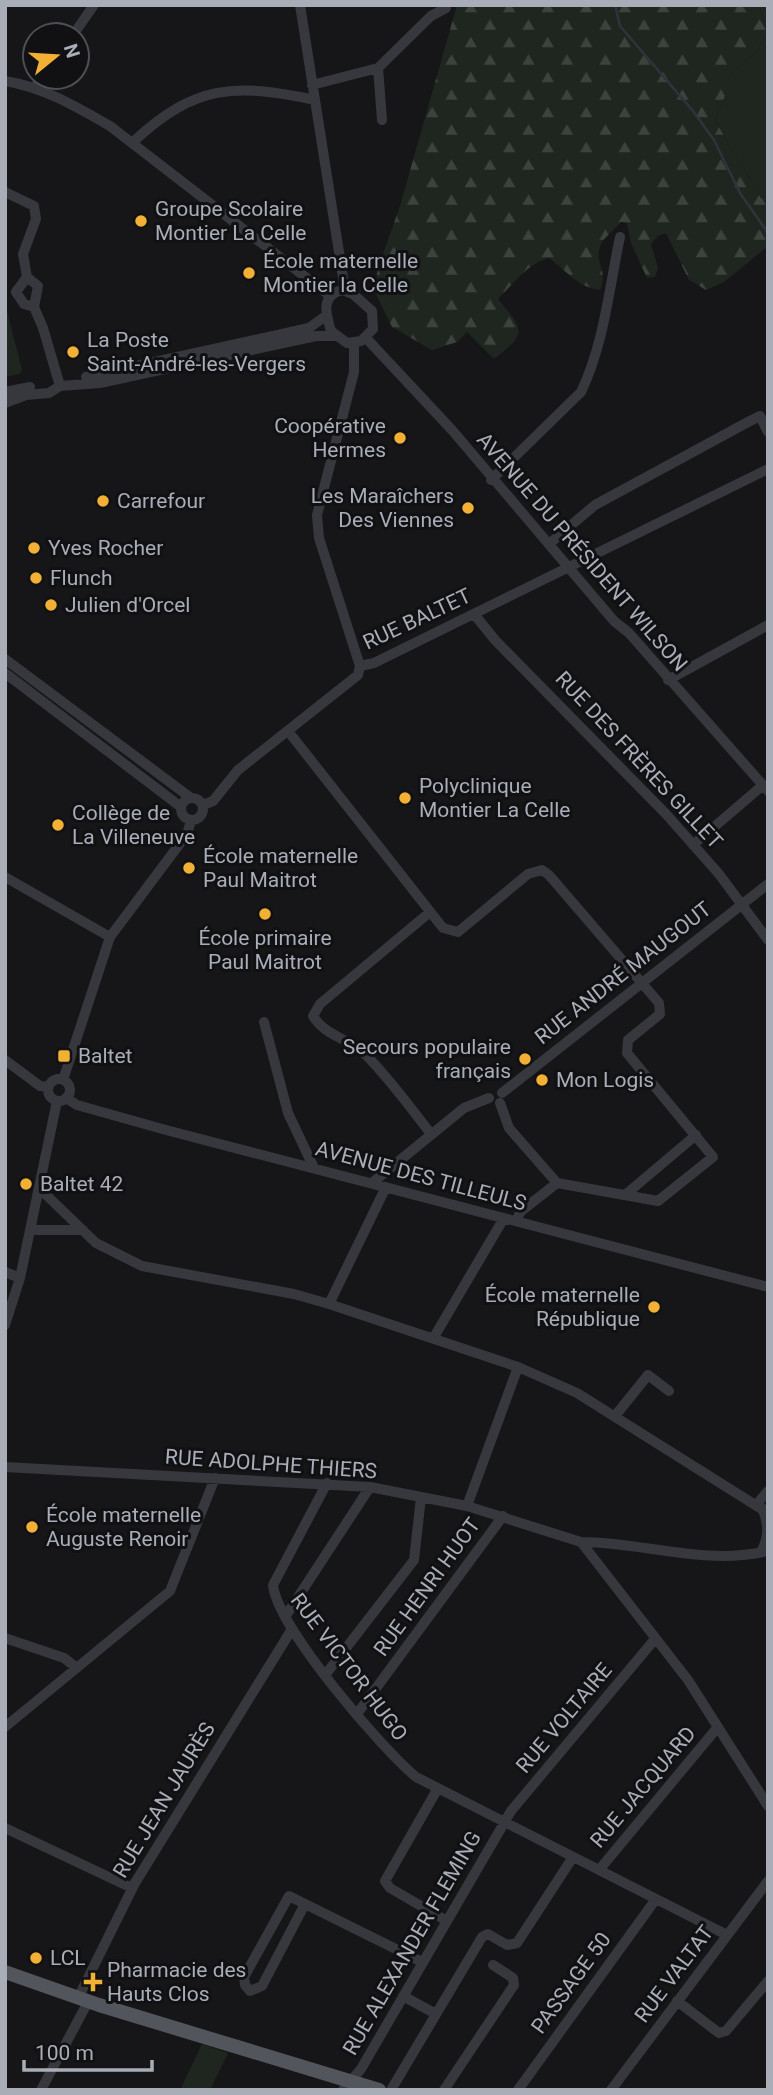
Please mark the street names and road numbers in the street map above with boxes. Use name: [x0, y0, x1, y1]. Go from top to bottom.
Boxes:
street label: AVENUE DU PRÉSIDENT WILSON: [472, 428, 692, 676]
street label: RUE BALTET: [359, 583, 475, 654]
street label: RUE DES FRÈRES GILLET: [551, 666, 728, 854]
street label: RUE ANDRÉ MAUGOUT: [530, 897, 716, 1049]
street label: AVENUE DES TILLEULS: [313, 1136, 529, 1216]
street label: RUE ADOLPHE THIERS: [164, 1445, 378, 1483]
street label: RUE HENRI HUOT: [369, 1513, 485, 1661]
street label: RUE VICTOR HUGO: [286, 1589, 412, 1745]
street label: RUE VOLTAIRE: [511, 1658, 617, 1778]
street label: RUE JEAN JAURÈS: [108, 1718, 220, 1882]
street label: RUE JACQUARD: [585, 1722, 701, 1852]
street label: RUE ALEXANDER FLEMING: [338, 1827, 486, 2059]
street label: RUE VALTAT: [630, 1920, 719, 2027]
street label: PASSAGE 50: [526, 1928, 616, 2038]

